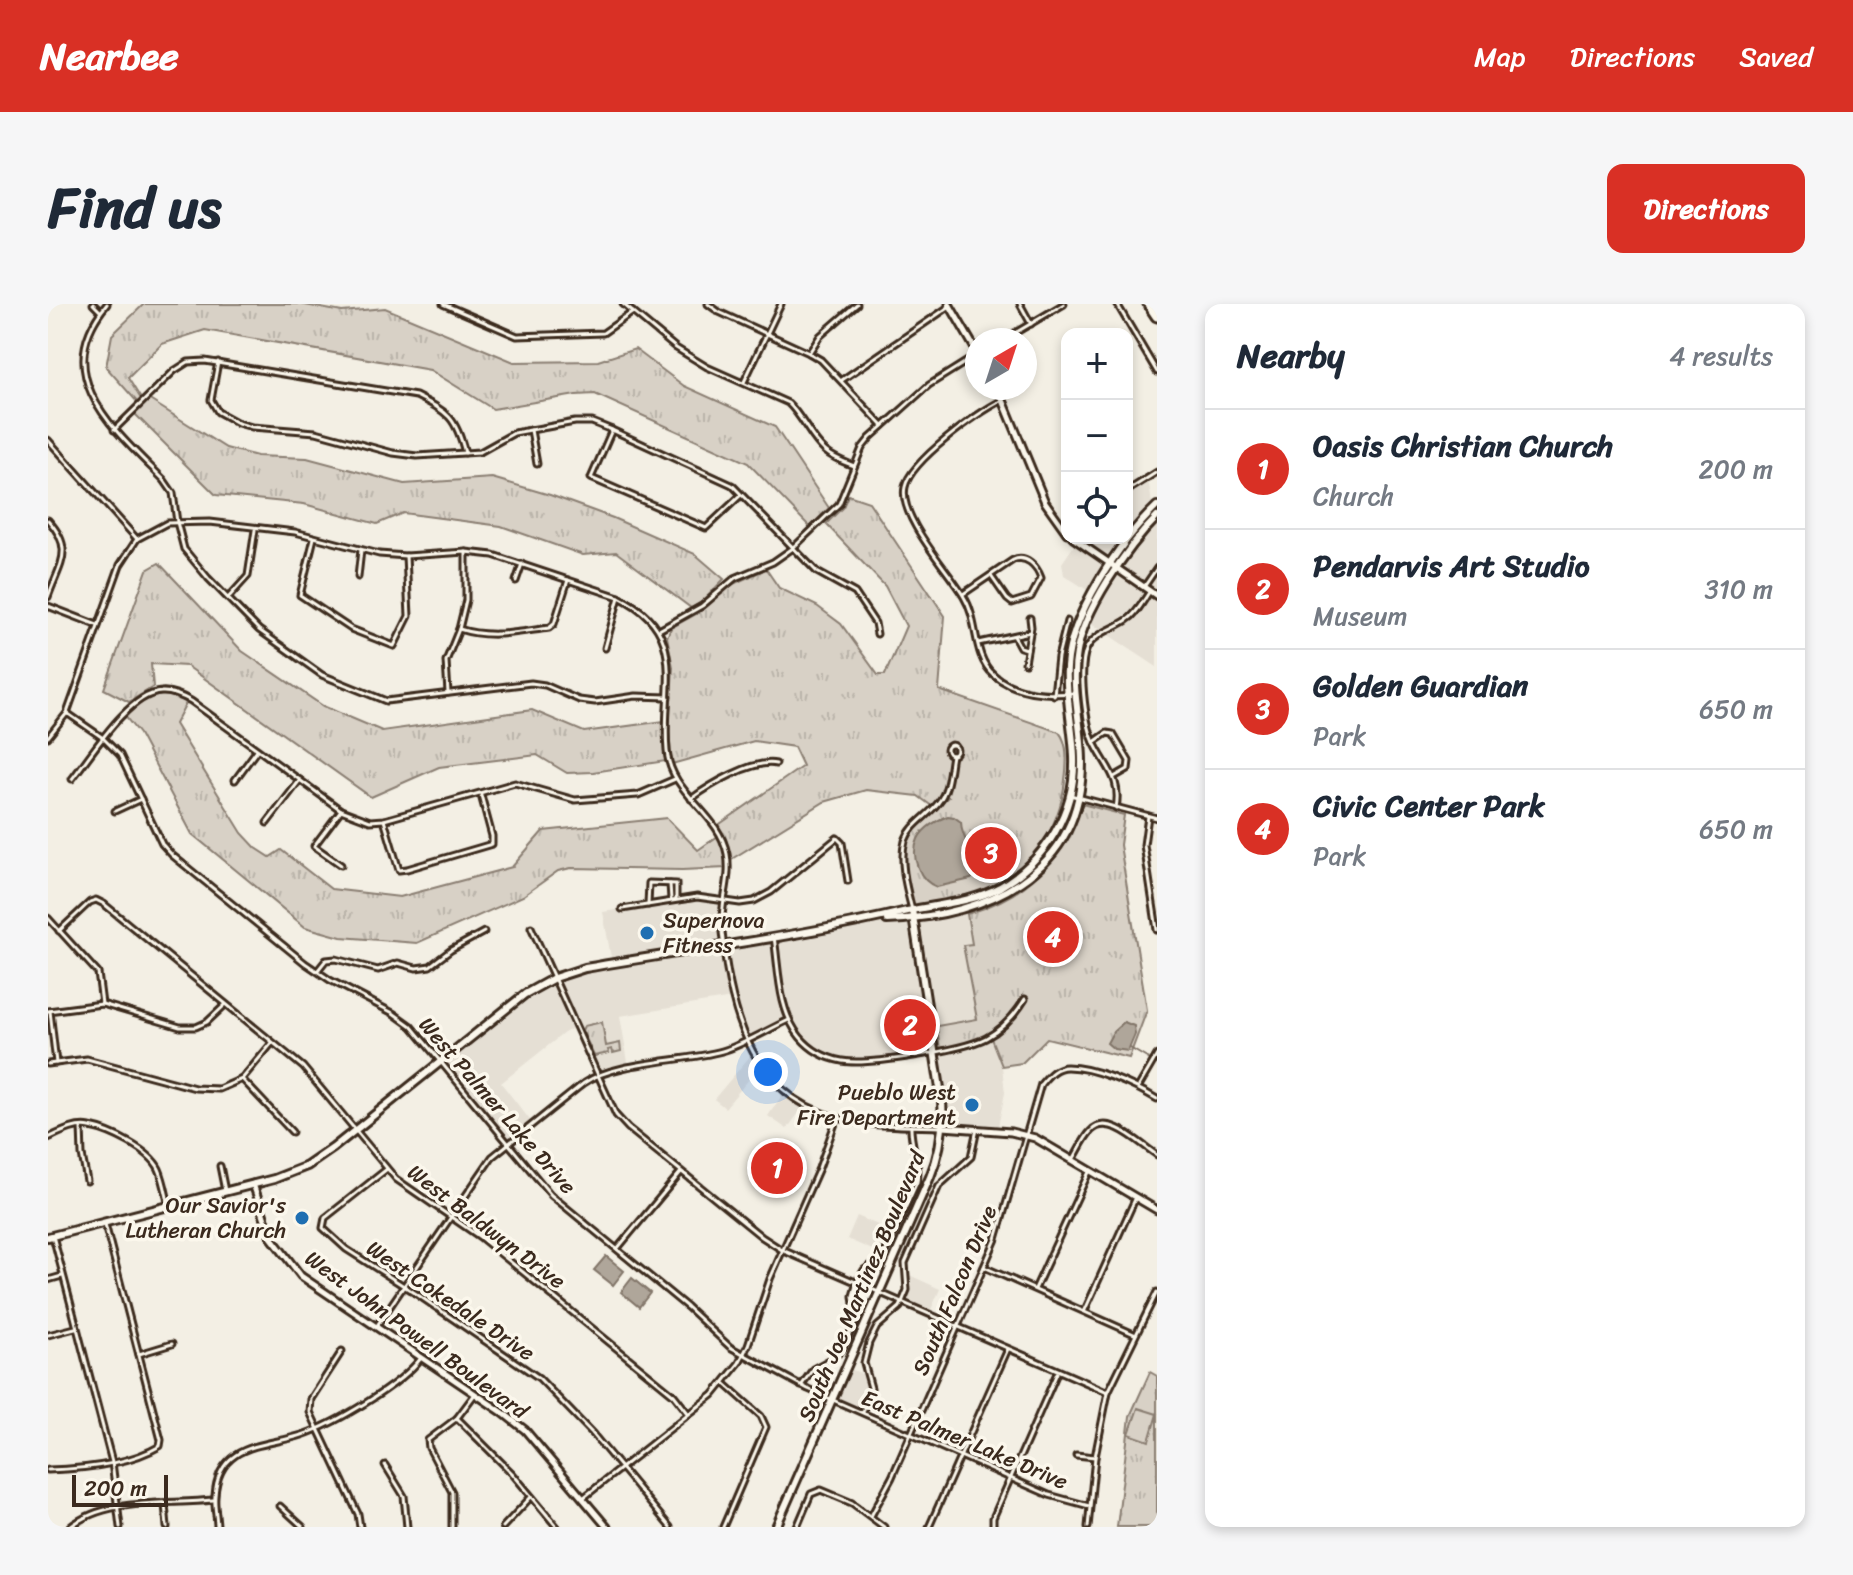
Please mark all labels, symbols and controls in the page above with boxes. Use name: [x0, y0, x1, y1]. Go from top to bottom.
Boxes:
text: Nearbee: [40, 23, 179, 90]
text: Map: [1474, 32, 1526, 81]
text: Directions: [1570, 32, 1695, 81]
text: Saved: [1739, 32, 1813, 81]
text: Find us: [48, 159, 221, 258]
button: Directions: [1607, 164, 1805, 253]
text: Nearby: [1237, 326, 1345, 386]
north arrow: [965, 328, 1037, 400]
map controls: [1061, 328, 1133, 544]
button: +: [1061, 328, 1133, 400]
text: 4 results: [1669, 333, 1773, 379]
button: −: [1061, 400, 1133, 472]
text: Oasis Christian Church: [1313, 419, 1613, 473]
text: 1: [1257, 446, 1269, 492]
text: 200 m: [1698, 446, 1773, 492]
button: locate: [1061, 472, 1133, 544]
text: Church: [1313, 473, 1394, 519]
text: Pendarvis Art Studio: [1313, 539, 1590, 593]
text: 2: [1255, 566, 1271, 612]
text: 310 m: [1704, 566, 1773, 612]
text: Museum: [1313, 593, 1407, 639]
text: Golden Guardian: [1313, 659, 1528, 713]
text: 3: [1256, 686, 1270, 732]
text: 650 m: [1699, 686, 1773, 732]
text: Park: [1313, 713, 1366, 759]
text: Civic Center Park: [1313, 779, 1545, 833]
text: 4: [1255, 806, 1271, 852]
text: 650 m: [1699, 806, 1773, 852]
pin: 3: [965, 823, 1017, 883]
text: Park: [1313, 833, 1366, 879]
place label: Supernova Fitness: [663, 901, 765, 965]
pin: 4: [1027, 907, 1079, 967]
marker: Supernova Fitness: [638, 924, 656, 942]
pin: 2: [884, 995, 936, 1055]
street label: West Palmer Lake Drive: [409, 1007, 586, 1203]
your location: [748, 1052, 788, 1092]
place label: Pueblo West Fire Department: [797, 1073, 956, 1137]
marker: Pueblo West Fire Department: [963, 1096, 981, 1114]
pin: 1: [751, 1138, 803, 1198]
street label: South Joe Martinez Boulevard: [787, 1143, 937, 1428]
street label: West Baldwyn Drive: [399, 1153, 575, 1299]
place label: Our Savior's Lutheran Church: [125, 1186, 287, 1250]
street label: South Falcon Drive: [901, 1199, 1008, 1381]
marker: Our Savior's Lutheran Church: [293, 1209, 311, 1227]
street label: West Cokedale Drive: [358, 1229, 543, 1372]
street label: West John Powell Boulevard: [296, 1240, 538, 1430]
street label: East Palmer Lake Drive: [855, 1378, 1074, 1501]
text: 200 m: [84, 1469, 147, 1508]
scale bar: [72, 1471, 168, 1507]

